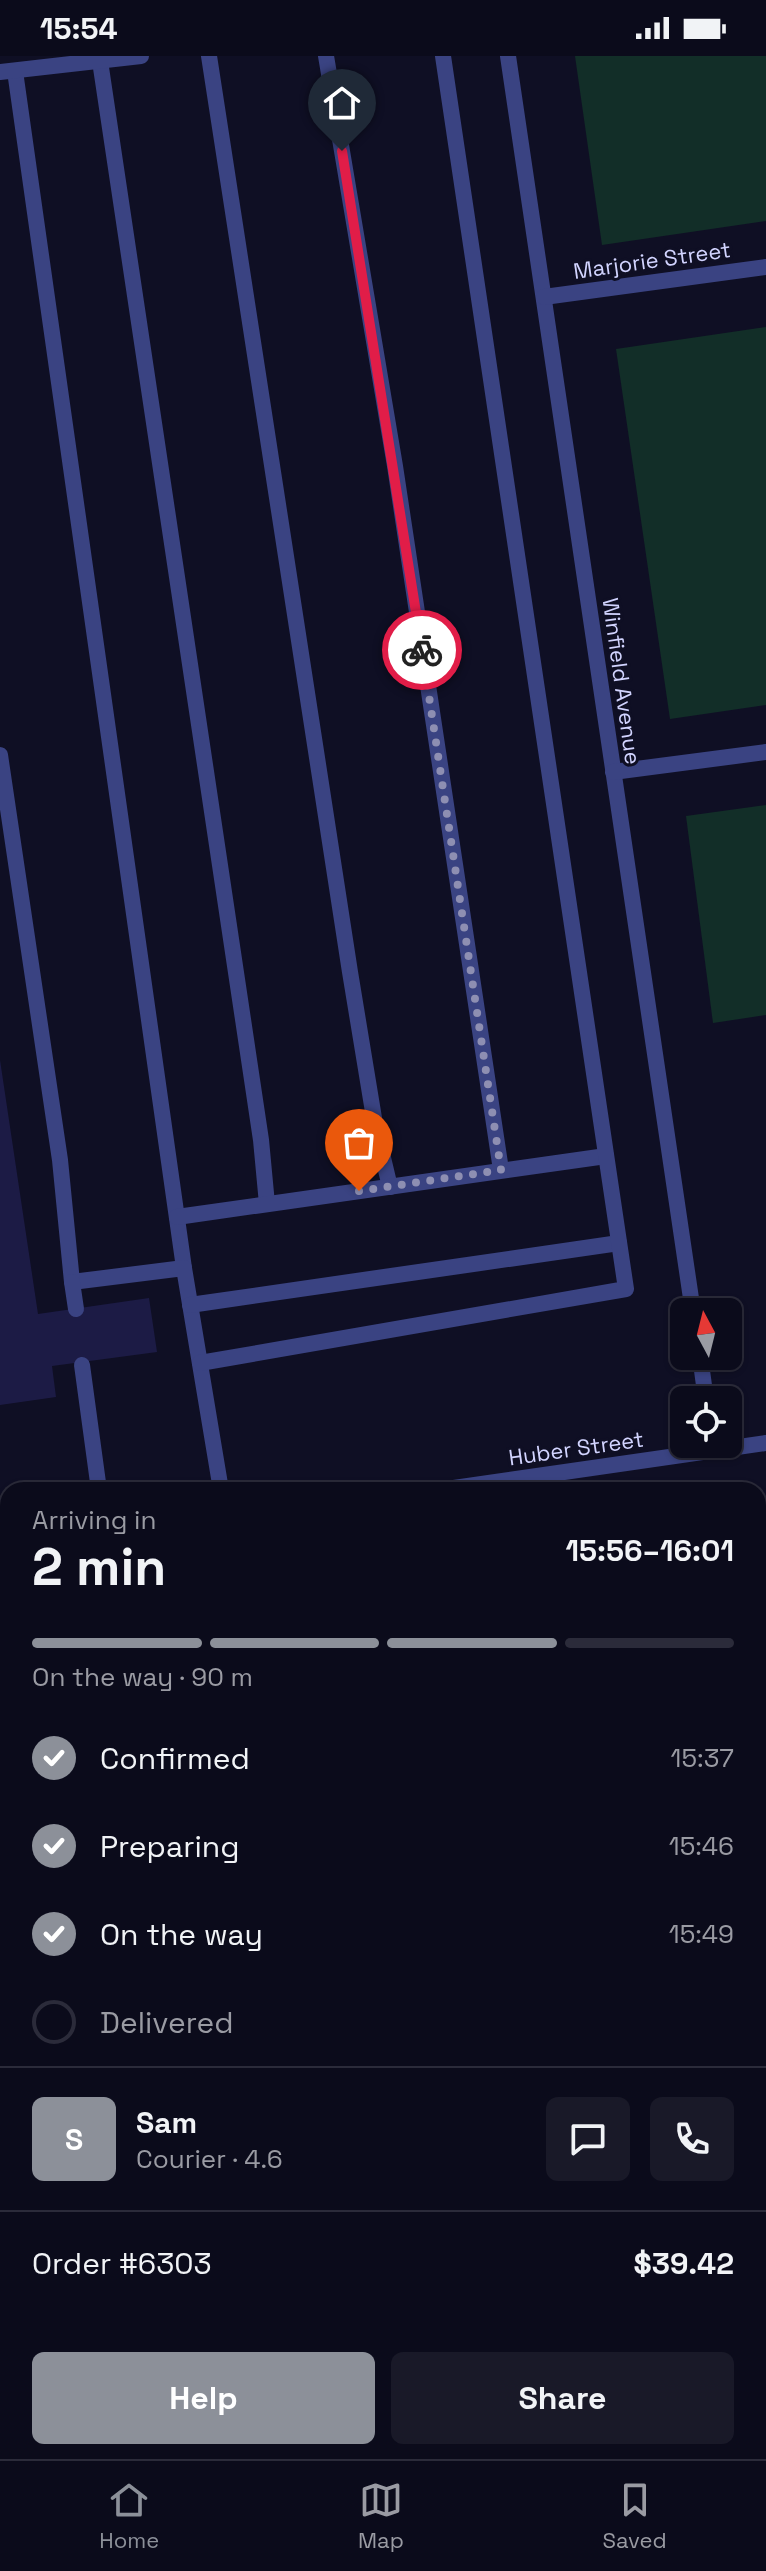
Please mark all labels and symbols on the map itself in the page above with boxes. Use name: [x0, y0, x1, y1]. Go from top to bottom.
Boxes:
pin: [308, 69, 376, 151]
street label: Marjorie Street: [572, 235, 732, 285]
street label: Winfield Avenue: [596, 596, 648, 766]
courier: [382, 610, 462, 690]
pin: [325, 1109, 393, 1191]
north arrow: [670, 1298, 742, 1370]
street label: Huber Street: [507, 1425, 645, 1471]

